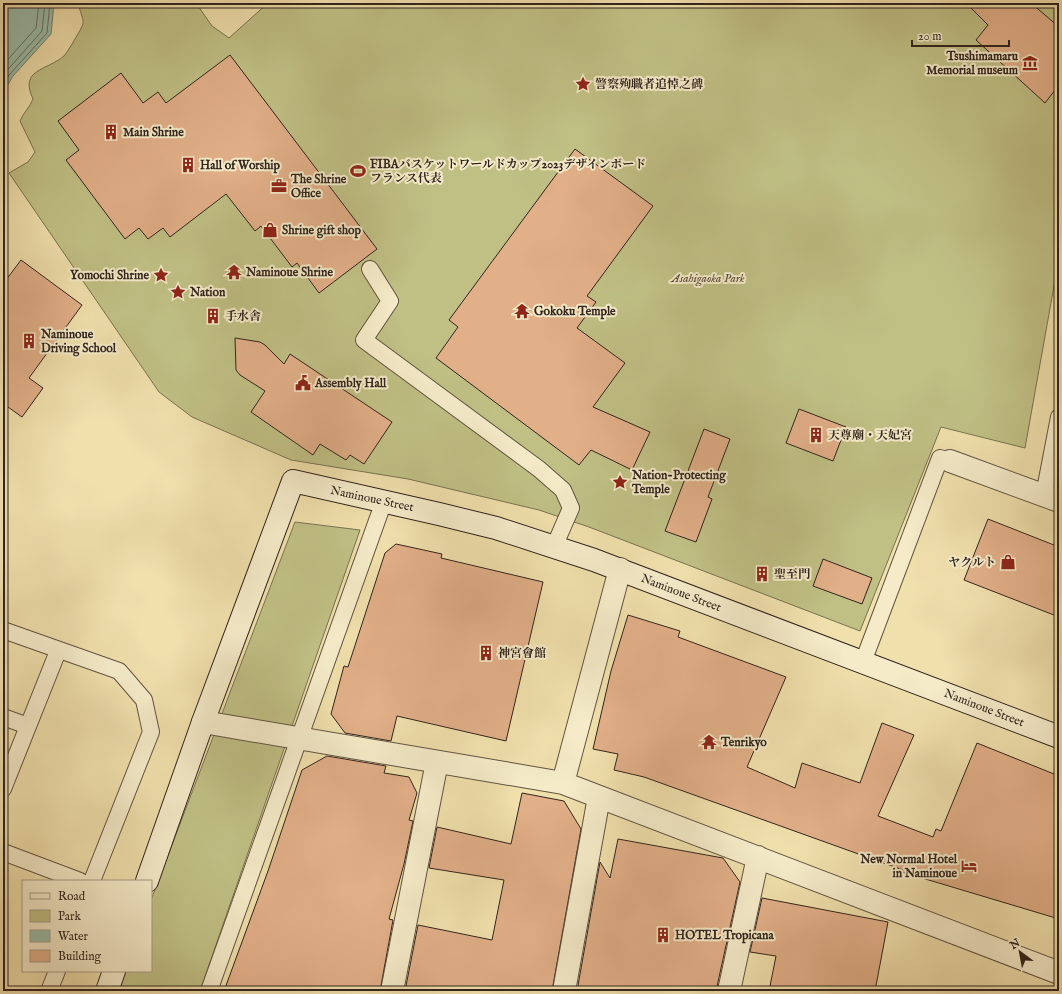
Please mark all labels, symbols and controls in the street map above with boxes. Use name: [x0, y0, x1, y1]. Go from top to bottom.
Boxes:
scale bar: [912, 22, 1009, 48]
text: 20 m: [918, 29, 941, 44]
place label: Tsushimamaru Memorial museum: [926, 49, 1019, 78]
museum icon: Tsushimamaru Memorial museum: [1021, 54, 1039, 72]
place icon: 警察殉職者追悼之碑: [574, 75, 592, 93]
place label: 警察殉職者追悼之碑: [595, 77, 703, 92]
building icon: Main Shrine: [102, 123, 120, 141]
place label: Main Shrine: [123, 125, 184, 140]
building icon: Hall of Worship: [179, 156, 197, 174]
place label: FIBAバスケットワールドカップ2023デザインボード フランス代表: [370, 157, 646, 186]
place label: Hall of Worship: [200, 158, 281, 174]
sports icon: FIBAバスケットワールドカップ2023デザインボード フランス代表: [349, 162, 367, 180]
place label: The Shrine Office: [290, 172, 347, 201]
office icon: The Shrine Office: [270, 177, 288, 195]
shop icon: Shrine gift shop: [261, 221, 279, 239]
place label: Shrine gift shop: [282, 223, 362, 239]
temple icon: Naminoue Shrine: [225, 263, 243, 281]
place label: Naminoue Shrine: [245, 265, 333, 280]
place icon: Yomochi Shrine: [152, 266, 170, 284]
place label: Yomochi Shrine: [70, 268, 149, 283]
park label: Asahigaoka Park: [669, 271, 745, 287]
place icon: Nation: [169, 283, 187, 301]
place label: Nation: [189, 285, 226, 300]
temple icon: Gokoku Temple: [513, 302, 531, 320]
place label: Gokoku Temple: [534, 304, 616, 320]
building icon: 手水舎: [204, 307, 222, 325]
place label: 手水舎: [225, 309, 261, 324]
place label: Naminoue Driving School: [40, 327, 117, 357]
building icon: Naminoue Driving School: [20, 332, 38, 350]
public building icon: Assembly Hall: [294, 374, 312, 392]
place label: Assembly Hall: [314, 376, 387, 392]
building icon: 天尊廟・天妃宮: [807, 426, 825, 444]
place label: 天尊廟・天妃宮: [828, 428, 912, 443]
place label: Nation-Protecting Temple: [631, 468, 726, 498]
place icon: Nation-Protecting Temple: [611, 473, 629, 491]
street label: Naminoue Street: [329, 483, 415, 515]
shop icon: ヤクルト: [999, 553, 1017, 571]
place label: ヤクルト: [948, 555, 996, 570]
building icon: 聖至門: [753, 565, 771, 583]
place label: 聖至門: [774, 567, 810, 582]
street label: Naminoue Street: [639, 571, 723, 615]
building icon: 神宮會館: [477, 644, 495, 662]
place label: 神宮會館: [498, 646, 546, 661]
street label: Naminoue Street: [942, 686, 1026, 730]
temple icon: Tenrikyo: [700, 733, 718, 751]
place label: Tenrikyo: [720, 735, 767, 751]
place label: New Normal Hotel in Naminoue: [859, 852, 958, 881]
hotel icon: New Normal Hotel in Naminoue: [960, 857, 978, 875]
legend: [22, 880, 152, 972]
text: Road: [58, 889, 86, 904]
text: Park: [58, 909, 81, 924]
building icon: HOTEL Tropicana: [654, 926, 672, 944]
place label: HOTEL Tropicana: [675, 928, 774, 944]
text: Water: [58, 929, 89, 944]
north arrow: [1000, 932, 1040, 972]
text: N: [1007, 936, 1023, 953]
text: Building: [58, 949, 102, 964]

